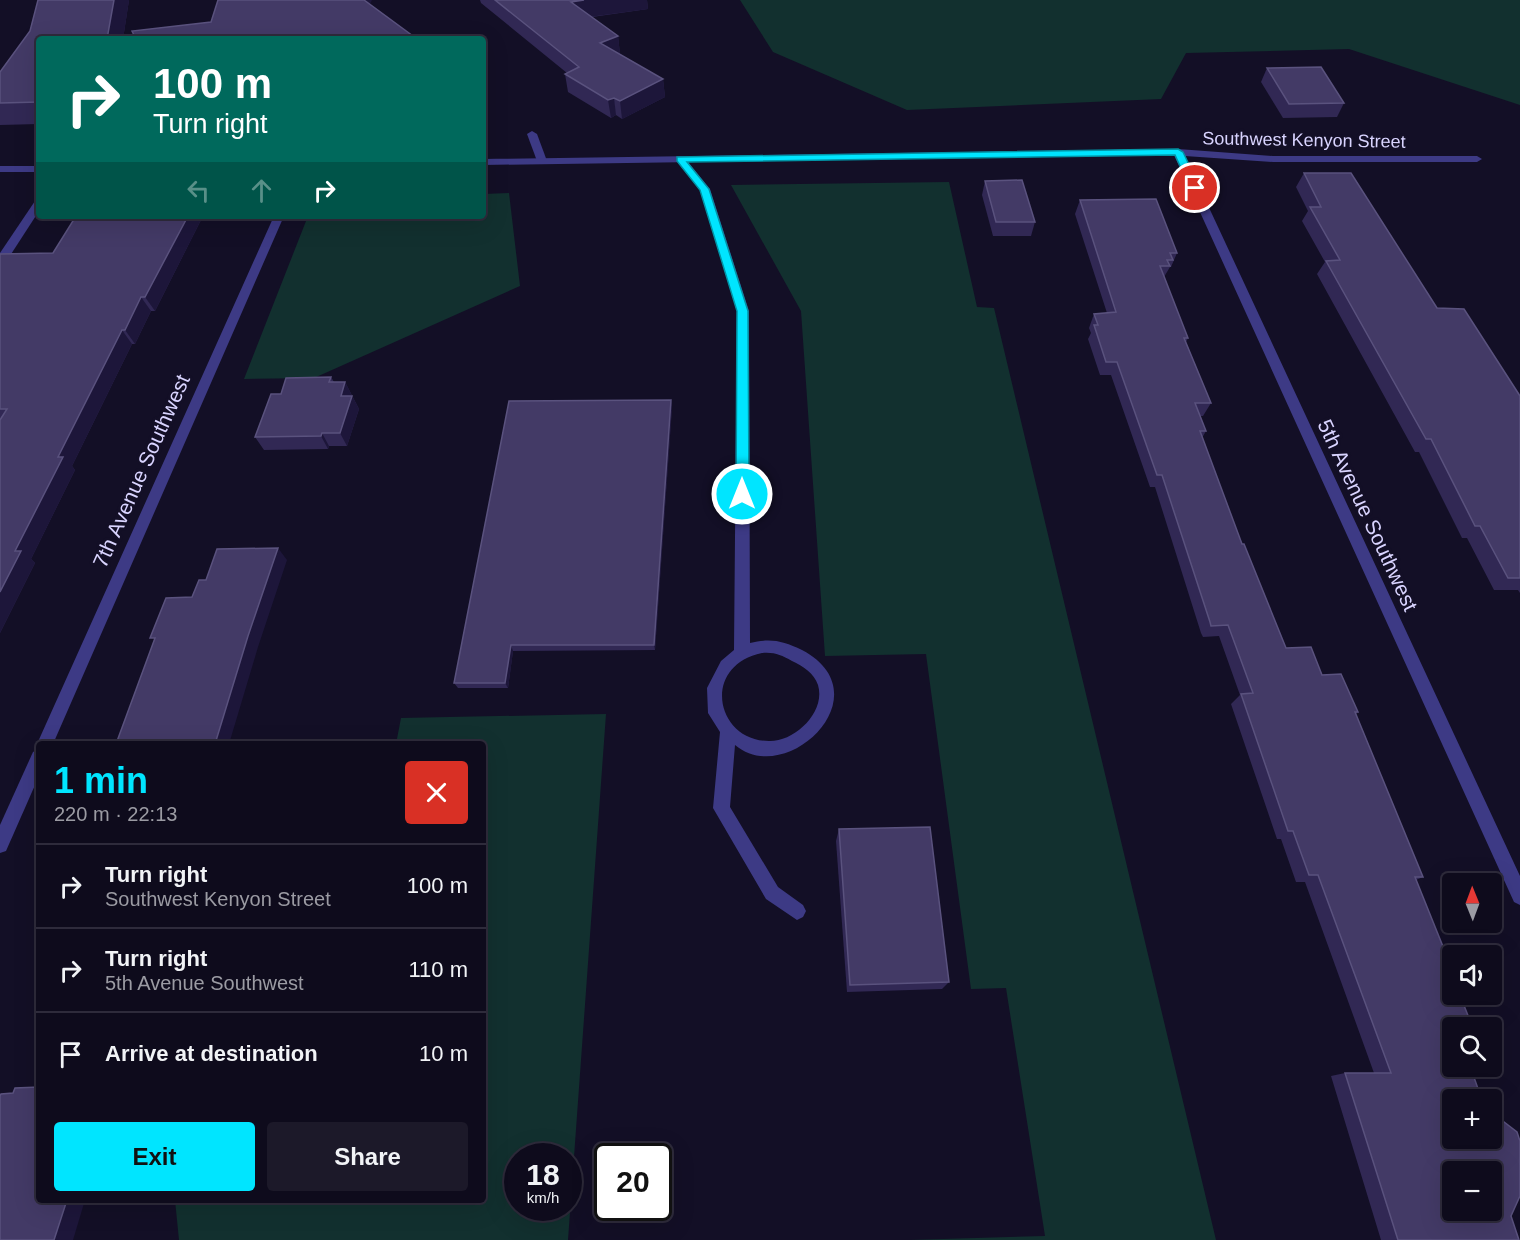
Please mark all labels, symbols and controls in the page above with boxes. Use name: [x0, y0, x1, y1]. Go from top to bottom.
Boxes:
icon: right: [54, 60, 132, 138]
text: 100 m: [153, 60, 272, 107]
text: Turn right: [153, 109, 268, 139]
street label: Southwest Kenyon Street: [1202, 128, 1406, 152]
pin: [1169, 162, 1220, 213]
icon: arrive: [1178, 171, 1211, 204]
icon: left: [182, 174, 215, 207]
icon: ahead: [245, 174, 278, 207]
icon: right: [308, 174, 341, 207]
street label: 7th Avenue Southwest: [88, 371, 194, 571]
street label: 5th Avenue Southwest: [1313, 416, 1423, 615]
position arrow: [710, 462, 774, 526]
text: 1 min: [54, 760, 148, 801]
button: close: [405, 761, 468, 824]
text: 220 m · 22:13: [54, 803, 177, 825]
text: Turn right: [105, 862, 207, 887]
icon: right: [54, 870, 87, 903]
text: 100 m: [407, 873, 468, 898]
north arrow: [1442, 873, 1502, 933]
map controls: [1442, 873, 1502, 1221]
text: Southwest Kenyon Street: [105, 888, 331, 910]
button: sound: [1442, 945, 1502, 1005]
text: Turn right: [105, 946, 207, 971]
icon: right: [54, 954, 87, 987]
text: 110 m: [408, 957, 468, 982]
text: 5th Avenue Southwest: [105, 972, 304, 994]
button: search: [1442, 1017, 1502, 1077]
icon: arrive: [54, 1038, 87, 1071]
text: Arrive at destination: [105, 1041, 318, 1066]
text: 10 m: [419, 1041, 468, 1066]
button: +: [1442, 1089, 1502, 1149]
button: Exit: [54, 1122, 255, 1191]
button: Share: [267, 1122, 468, 1191]
speed limit sign: 20: [594, 1143, 672, 1221]
text: 18: [526, 1158, 560, 1191]
button: −: [1442, 1161, 1502, 1221]
text: km/h: [527, 1189, 559, 1206]

